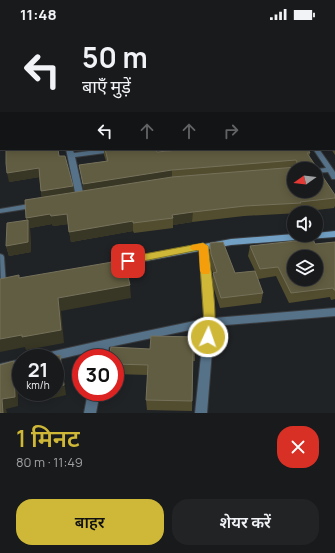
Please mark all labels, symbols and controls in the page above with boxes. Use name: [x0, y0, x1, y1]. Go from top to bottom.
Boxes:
text: 11:48: [20, 4, 57, 25]
text: 50 m: [82, 38, 148, 76]
icon: left: [16, 44, 68, 96]
text: बाएँ मुड़ें: [82, 74, 131, 98]
icon: left: [94, 120, 116, 142]
icon: ahead: [136, 120, 158, 142]
icon: ahead: [178, 120, 200, 142]
icon: right: [220, 120, 242, 142]
north arrow: [287, 162, 323, 198]
map controls: [287, 162, 323, 286]
button: sound: [287, 206, 323, 242]
pin: [111, 244, 145, 278]
icon: arrive: [117, 250, 139, 272]
button: layers: [287, 250, 323, 286]
position arrow: [187, 316, 229, 358]
speed limit sign: 30: [72, 349, 124, 401]
text: 21: [28, 356, 48, 383]
text: km/h: [26, 378, 50, 392]
text: 1 मिनट: [16, 421, 80, 454]
button: close: [277, 426, 319, 468]
text: 80 m · 11:49: [16, 453, 83, 471]
button: बाहर: [16, 499, 164, 545]
button: शेयर करें: [172, 499, 319, 545]

